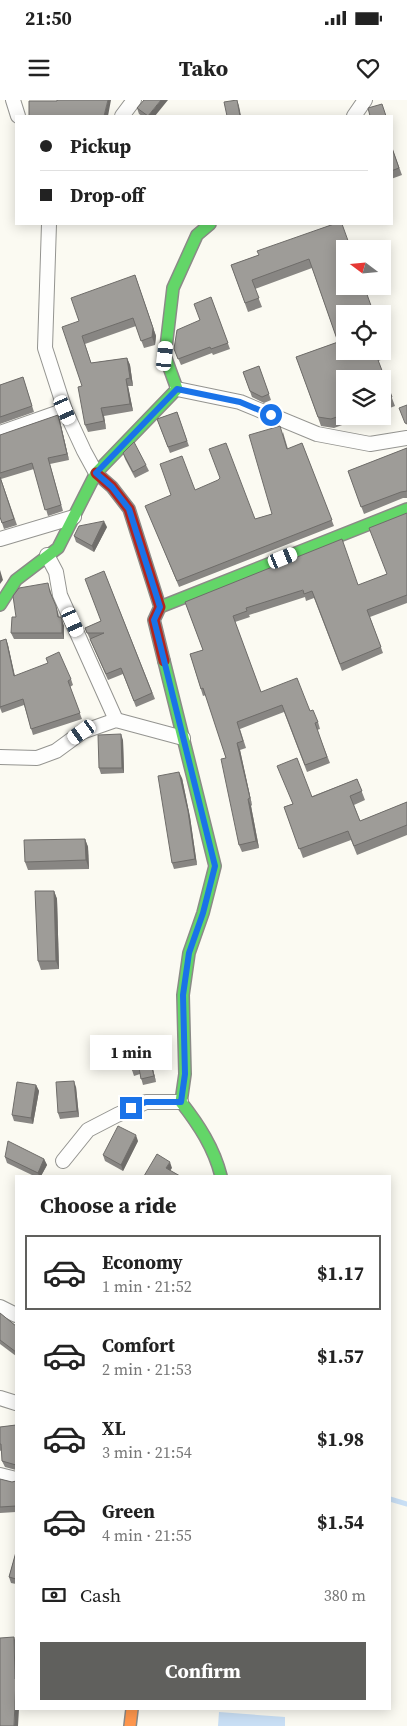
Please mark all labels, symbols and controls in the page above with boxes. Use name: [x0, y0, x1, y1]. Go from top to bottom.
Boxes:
text: 21:50: [25, 5, 72, 31]
text: Tako: [179, 53, 228, 83]
icon: menu: [25, 54, 53, 82]
icon: heart: [354, 54, 382, 82]
text: Pickup: [70, 133, 131, 159]
text: Drop-off: [70, 182, 144, 208]
north arrow: [336, 240, 391, 295]
map controls: [336, 240, 391, 425]
button: locate: [336, 305, 391, 360]
car: [155, 340, 174, 372]
button: layers: [336, 370, 391, 425]
car: [52, 393, 77, 427]
route start: [260, 404, 282, 426]
car: [266, 545, 299, 571]
car: [60, 605, 85, 639]
car: [65, 717, 98, 747]
callout: 1 min: [90, 1036, 172, 1070]
text: 1 min: [110, 1041, 152, 1063]
route end: [120, 1097, 142, 1119]
text: Choose a ride: [40, 1190, 177, 1220]
text: Economy: [102, 1249, 183, 1275]
icon: car: [42, 1250, 87, 1295]
text: $1.17: [317, 1260, 364, 1286]
text: 1 min · 21:52: [102, 1275, 192, 1297]
text: Comfort: [102, 1332, 175, 1358]
icon: car: [42, 1333, 87, 1378]
text: $1.57: [317, 1343, 364, 1369]
text: 2 min · 21:53: [102, 1358, 192, 1380]
text: XL: [102, 1415, 125, 1441]
icon: car: [42, 1416, 87, 1461]
text: $1.98: [317, 1426, 364, 1452]
text: 3 min · 21:54: [102, 1441, 192, 1463]
text: Green: [102, 1498, 155, 1524]
icon: car: [42, 1499, 87, 1544]
text: $1.54: [317, 1509, 364, 1535]
text: 4 min · 21:55: [102, 1524, 192, 1546]
icon: cash: [40, 1581, 68, 1609]
text: Cash: [80, 1582, 121, 1608]
text: 380 m: [324, 1584, 366, 1606]
button: Confirm: [40, 1642, 366, 1700]

